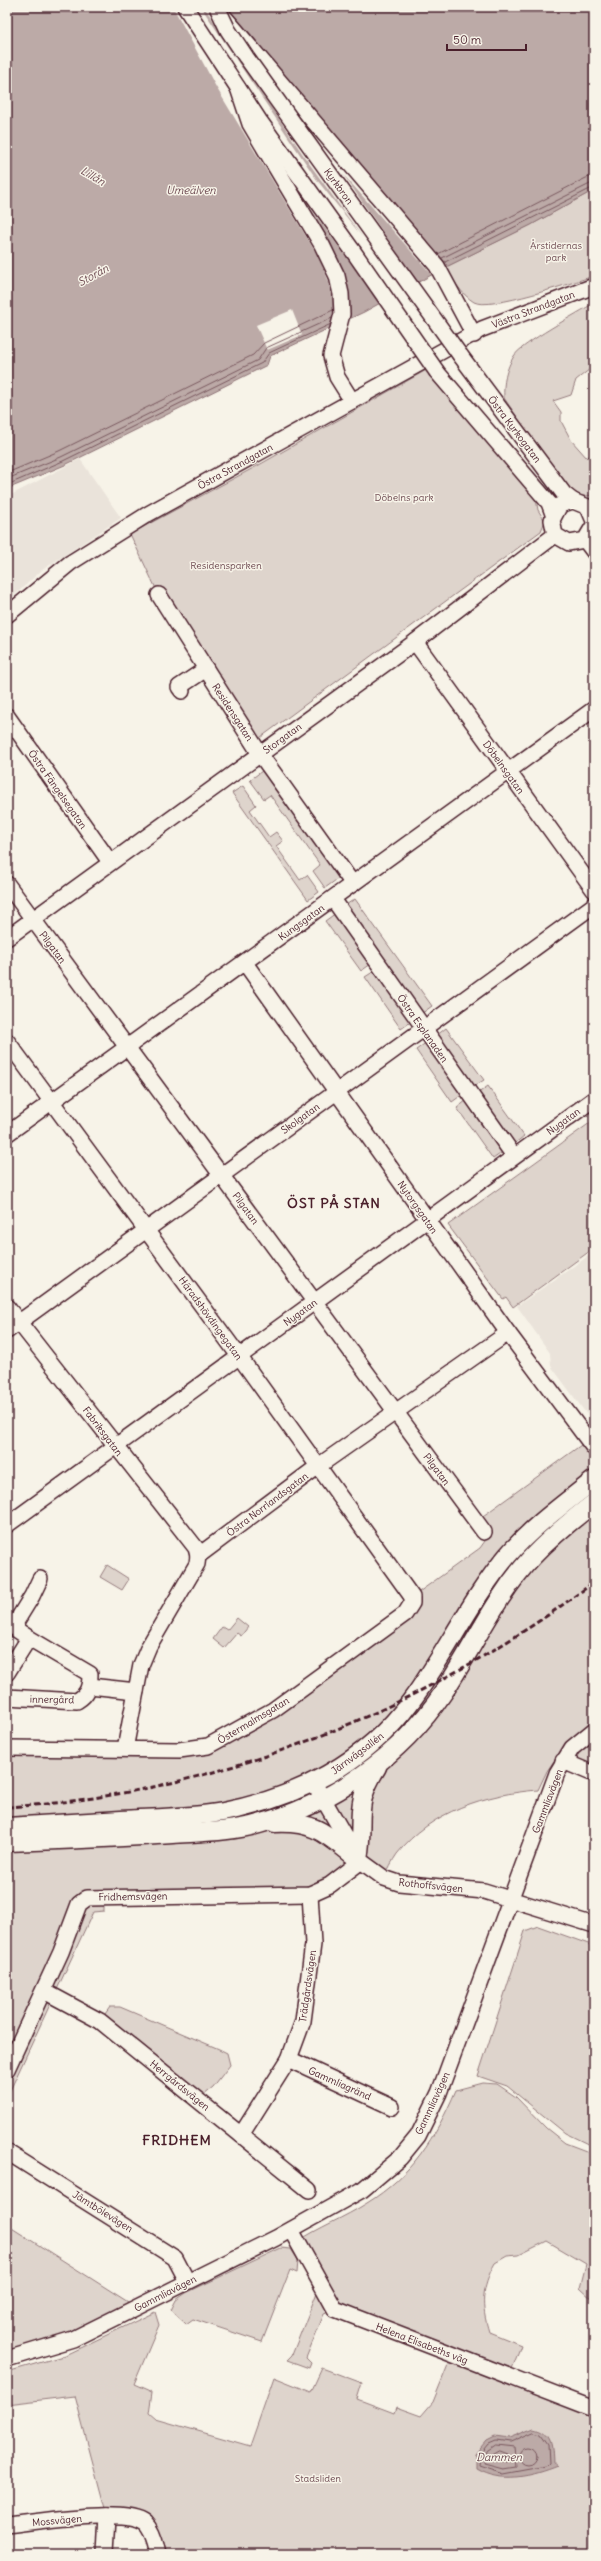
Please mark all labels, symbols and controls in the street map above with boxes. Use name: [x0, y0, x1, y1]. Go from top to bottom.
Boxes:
scale bar: [447, 26, 526, 52]
text: 50 m: [453, 32, 482, 47]
water label: Lillån: [78, 163, 108, 189]
street label: Kyrkbron: [321, 166, 356, 207]
water label: Umeälven: [166, 183, 216, 197]
park label: Årstidernas park: [530, 239, 582, 264]
water label: Storån: [75, 261, 111, 289]
street label: Västra Strandgatan: [490, 288, 577, 331]
street label: Östra Kyrkogatan: [485, 393, 544, 465]
street label: Östra Strandgatan: [195, 440, 275, 492]
park label: Döbelns park: [374, 491, 434, 504]
park label: Residensparken: [190, 559, 262, 572]
street label: Residensgatan: [209, 681, 256, 744]
street label: Storgatan: [260, 720, 304, 757]
street label: Döbelnsgatan: [480, 738, 527, 797]
street label: Östra Fängelsegatan: [25, 747, 90, 832]
street label: Kungsgatan: [276, 901, 327, 944]
street label: Pilgatan: [36, 929, 69, 966]
street label: Östra Esplanaden: [394, 992, 451, 1065]
street label: Skolgatan: [278, 1100, 322, 1137]
street label: Nygatan: [544, 1105, 583, 1138]
street label: Nytorgsgatan: [395, 1178, 441, 1236]
street label: Pilgatan: [230, 1190, 262, 1227]
district label: ÖST PÅ STAN: [287, 1193, 381, 1212]
street label: Häradshövdingegatan: [176, 1274, 245, 1363]
street label: Nygatan: [281, 1296, 320, 1329]
street label: Fabriksgatan: [80, 1404, 126, 1459]
street label: Pilgatan: [420, 1451, 453, 1488]
street label: Östra Norrlandsgatan: [224, 1469, 311, 1539]
street label: innergård: [30, 1693, 74, 1706]
street label: Östermalmsgatan: [215, 1694, 292, 1747]
street label: Järnvägsallén: [328, 1729, 386, 1777]
street label: Gammliavägen: [529, 1767, 566, 1835]
street label: Rothoffsvägen: [398, 1876, 464, 1895]
street label: Fridhemsvägen: [98, 1889, 168, 1904]
street label: Trädgårdsvägen: [296, 1949, 319, 2023]
street label: Herrgårdsvägen: [147, 2057, 212, 2114]
street label: Gammliagränd: [306, 2064, 373, 2103]
street label: Gammliavägen: [412, 2070, 453, 2137]
district label: FRIDHEM: [142, 2131, 212, 2149]
street label: Jämtbölevägen: [70, 2188, 136, 2235]
street label: Gammliavägen: [132, 2272, 199, 2315]
street label: Helena Elisabeths väg: [374, 2320, 470, 2367]
water label: Dammen: [476, 2450, 522, 2464]
park label: Stadsliden: [295, 2472, 341, 2485]
street label: Mossvägen: [32, 2512, 83, 2529]

